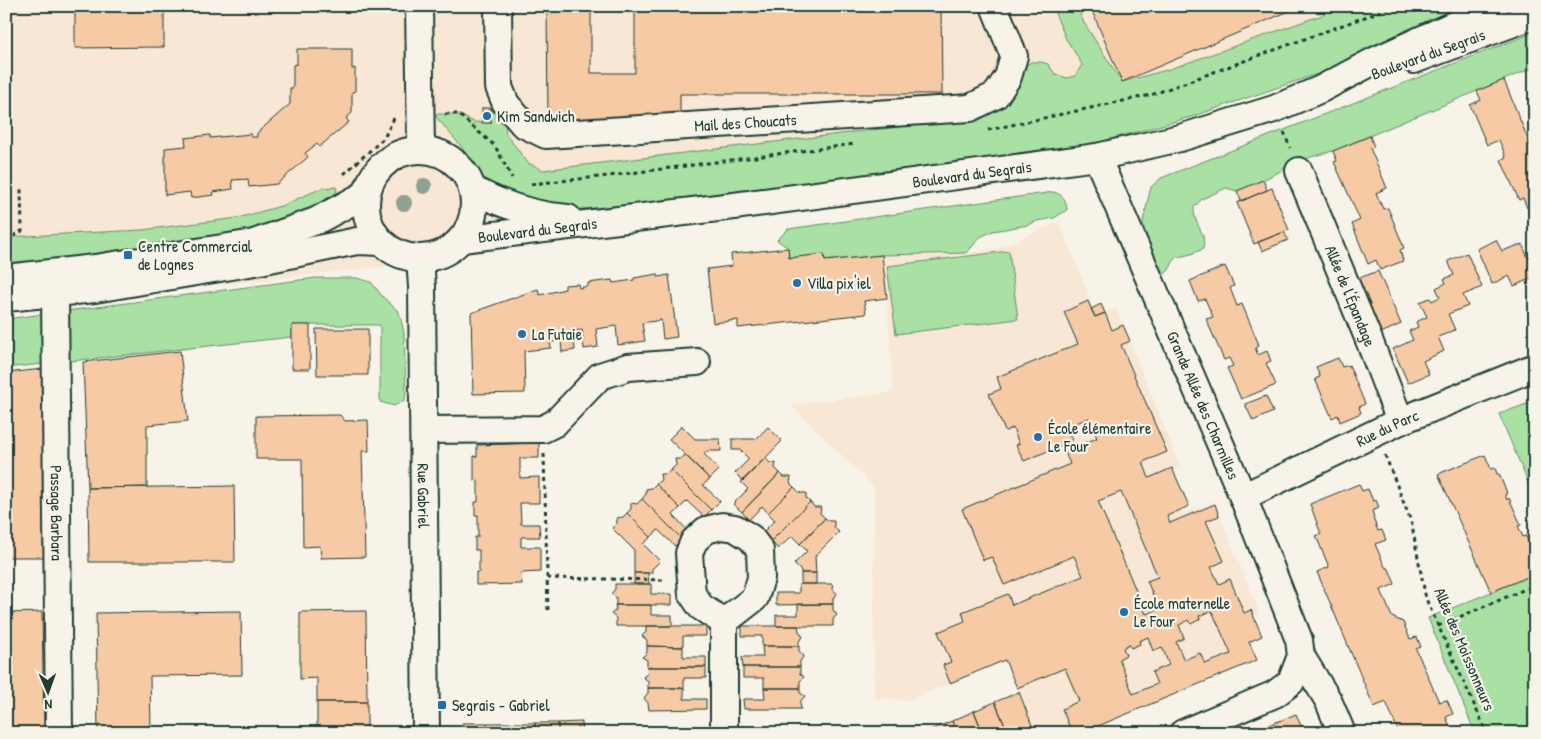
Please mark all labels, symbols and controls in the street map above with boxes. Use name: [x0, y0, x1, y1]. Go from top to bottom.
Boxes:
street label: Boulevard du Segrais: [1368, 23, 1488, 85]
place label: Kim Sandwich: [497, 105, 575, 127]
street label: Mail des Choucats: [694, 108, 797, 137]
marker: Kim Sandwich: [481, 110, 493, 122]
street label: Boulevard du Segrais: [911, 155, 1033, 193]
street label: Boulevard du Segrais: [477, 212, 598, 248]
place label: Centre Commercial de Lognes: [138, 235, 253, 275]
street label: Allée de l'Épandage: [1320, 242, 1382, 350]
marker: Centre Commercial de Lognes: [122, 249, 134, 261]
place label: Villa pix'iel: [807, 272, 872, 294]
marker: Villa pix'iel: [791, 277, 803, 289]
place label: La Futaie: [532, 323, 583, 345]
marker: La Futaie: [516, 328, 528, 340]
street label: Grande Allée des Charmilles: [1162, 328, 1245, 483]
street label: Rue du Parc: [1352, 404, 1422, 452]
place label: École élémentaire Le Four: [1048, 417, 1152, 457]
marker: École élémentaire Le Four: [1032, 431, 1044, 443]
street label: Rue Gabriel: [413, 463, 435, 529]
street label: Passage Barbara: [46, 465, 68, 561]
street label: Allée des Moissonneurs: [1429, 584, 1501, 714]
place label: École maternelle Le Four: [1134, 592, 1231, 632]
marker: École maternelle Le Four: [1118, 606, 1130, 618]
north arrow: [22, 666, 72, 716]
place label: Segrais - Gabriel: [452, 694, 550, 716]
text: N: [44, 696, 53, 715]
marker: Segrais - Gabriel: [436, 699, 448, 711]

